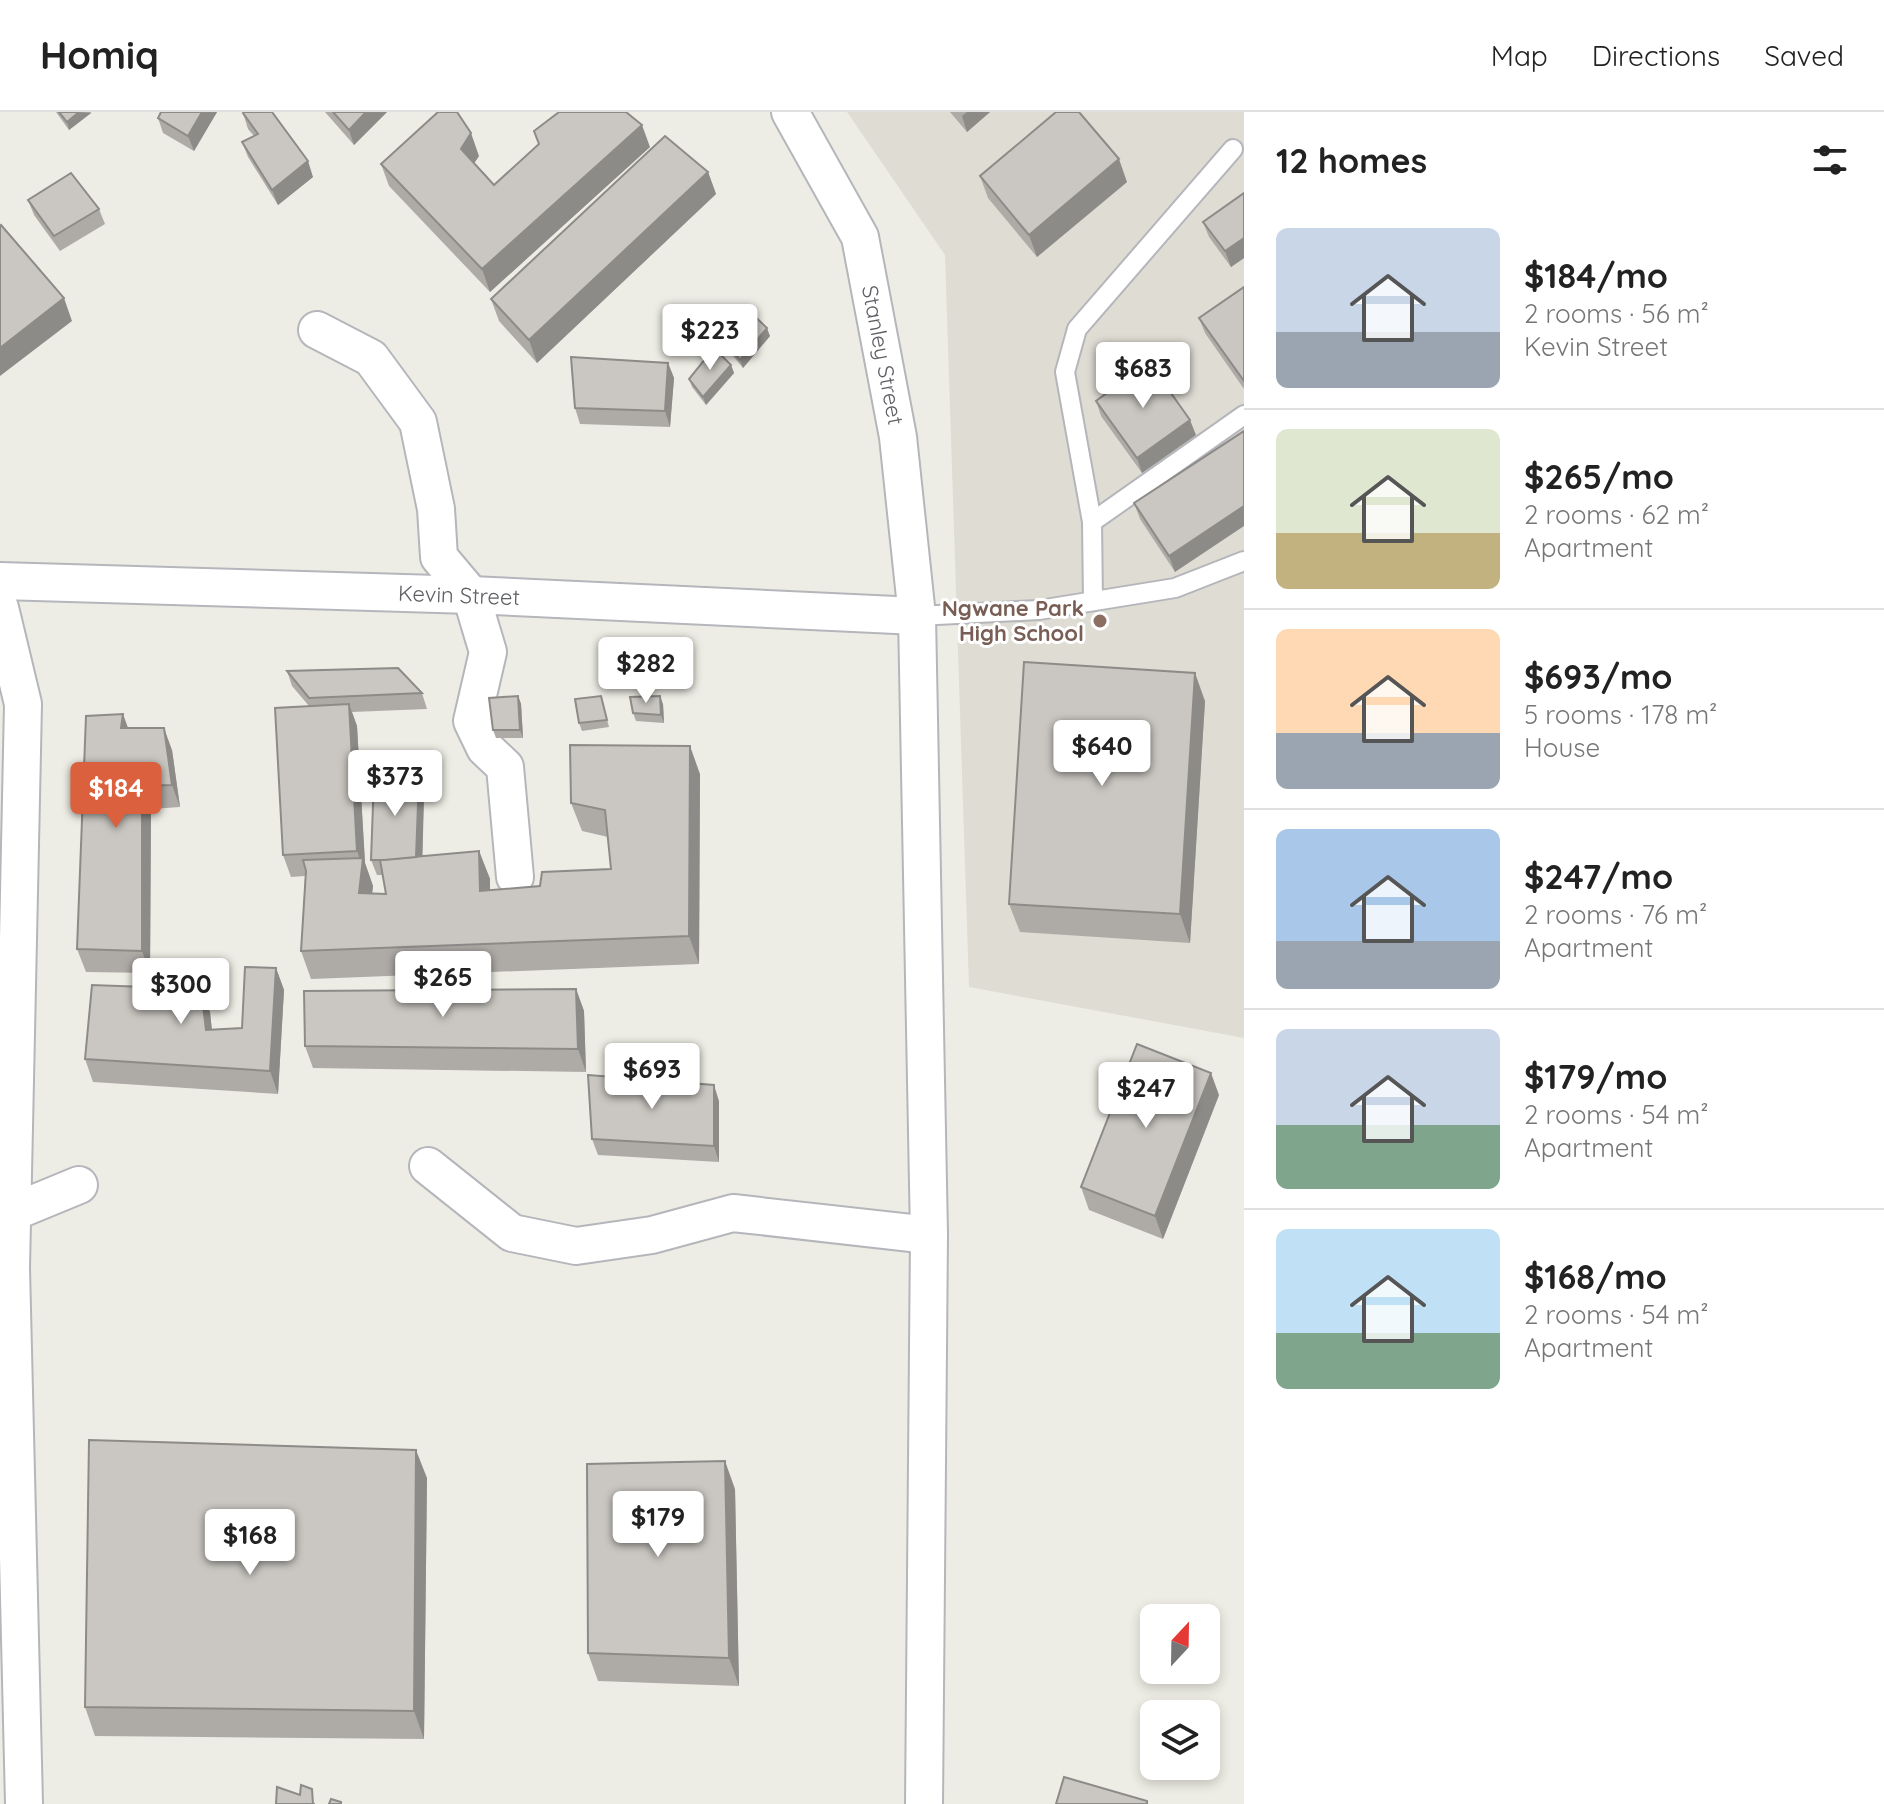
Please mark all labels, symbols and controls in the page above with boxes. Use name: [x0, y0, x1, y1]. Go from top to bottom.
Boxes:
text: Homiq: [40, 31, 159, 79]
text: Map: [1491, 38, 1548, 73]
text: Directions: [1592, 38, 1720, 73]
text: Saved: [1764, 38, 1844, 73]
icon: filters: [1808, 138, 1852, 182]
text: 12 homes: [1276, 139, 1427, 182]
text: $184/mo: [1524, 254, 1668, 297]
icon: home: [1340, 260, 1436, 356]
street label: Stanley Street: [856, 283, 910, 427]
text: 2 rooms · 56 m²: [1524, 297, 1709, 330]
pin: $223: [663, 304, 757, 372]
text: $223: [680, 313, 740, 346]
text: Kevin Street: [1524, 330, 1668, 363]
pin: $683: [1096, 342, 1190, 410]
text: $683: [1114, 351, 1172, 384]
text: $265/mo: [1524, 455, 1674, 498]
icon: home: [1340, 461, 1436, 557]
text: 2 rooms · 62 m²: [1524, 498, 1709, 531]
text: Apartment: [1524, 531, 1653, 564]
street label: Kevin Street: [398, 579, 520, 611]
place label: Ngwane Park High School: [942, 594, 1084, 647]
marker: Ngwane Park High School: [1091, 612, 1109, 630]
pin: $282: [599, 637, 693, 705]
text: $282: [616, 646, 676, 679]
text: $693/mo: [1524, 655, 1673, 698]
icon: home: [1340, 661, 1436, 757]
text: 5 rooms · 178 m²: [1524, 698, 1717, 731]
pin: $640: [1055, 720, 1149, 788]
text: $640: [1071, 729, 1133, 762]
text: House: [1524, 731, 1600, 764]
pin: $373: [348, 750, 442, 818]
text: $373: [366, 759, 424, 792]
pin: $184: [69, 762, 163, 830]
text: $184: [88, 771, 144, 804]
text: $247/mo: [1524, 855, 1673, 898]
icon: home: [1340, 861, 1436, 957]
text: 2 rooms · 76 m²: [1524, 898, 1707, 931]
text: Apartment: [1524, 931, 1653, 964]
pin: $265: [396, 951, 490, 1019]
pin: $300: [134, 958, 228, 1026]
text: $265: [413, 960, 473, 993]
text: $300: [150, 967, 212, 1000]
pin: $693: [605, 1043, 699, 1111]
text: $693: [623, 1052, 681, 1085]
text: $179/mo: [1524, 1055, 1667, 1098]
icon: home: [1340, 1061, 1436, 1157]
pin: $247: [1099, 1062, 1193, 1130]
text: $247: [1116, 1071, 1176, 1104]
text: 2 rooms · 54 m²: [1524, 1098, 1708, 1131]
text: Apartment: [1524, 1131, 1653, 1164]
text: $168/mo: [1524, 1255, 1667, 1298]
icon: home: [1340, 1261, 1436, 1357]
text: 2 rooms · 54 m²: [1524, 1298, 1708, 1331]
text: Apartment: [1524, 1331, 1653, 1364]
pin: $179: [611, 1491, 705, 1559]
text: $179: [631, 1500, 685, 1533]
pin: $168: [203, 1509, 297, 1577]
text: $168: [223, 1518, 277, 1551]
north arrow: [1140, 1604, 1220, 1684]
map controls: [1140, 1604, 1220, 1780]
button: layers: [1140, 1700, 1220, 1780]

